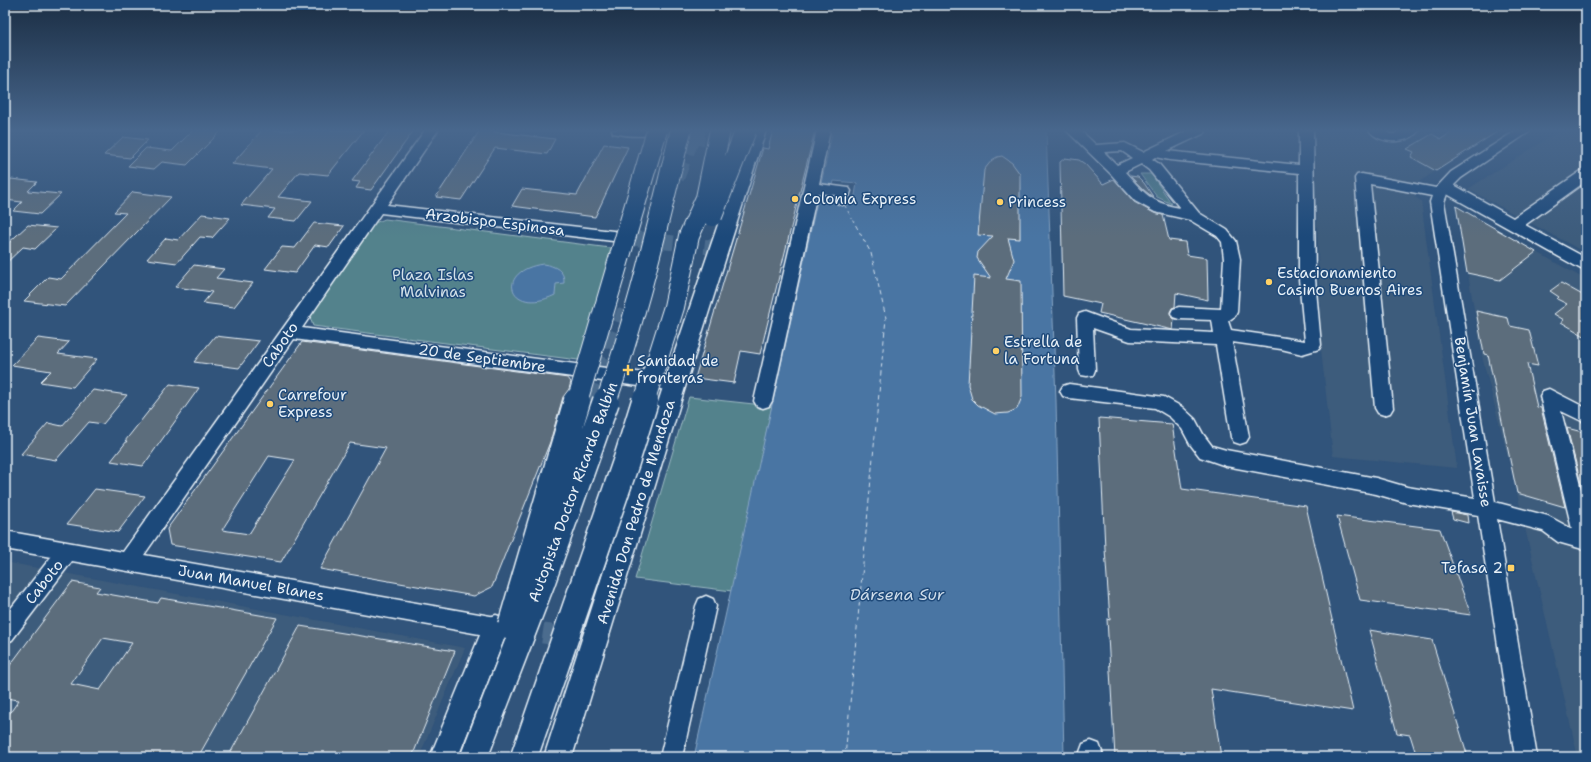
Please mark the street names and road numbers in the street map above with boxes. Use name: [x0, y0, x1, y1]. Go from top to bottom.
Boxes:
street label: Arzobispo Espinosa: [424, 204, 567, 241]
street label: Caboto: [257, 318, 303, 372]
street label: Benjamín Juan Lavaisse: [1450, 335, 1496, 509]
street label: 20 de Septiembre: [417, 339, 547, 377]
street label: Autopista Doctor Ricardo Balbín: [524, 379, 622, 605]
street label: Avenida Don Pedro de Mendoza: [592, 397, 680, 627]
street label: Caboto: [20, 556, 68, 608]
street label: Juan Manuel Blanes: [176, 560, 326, 606]

